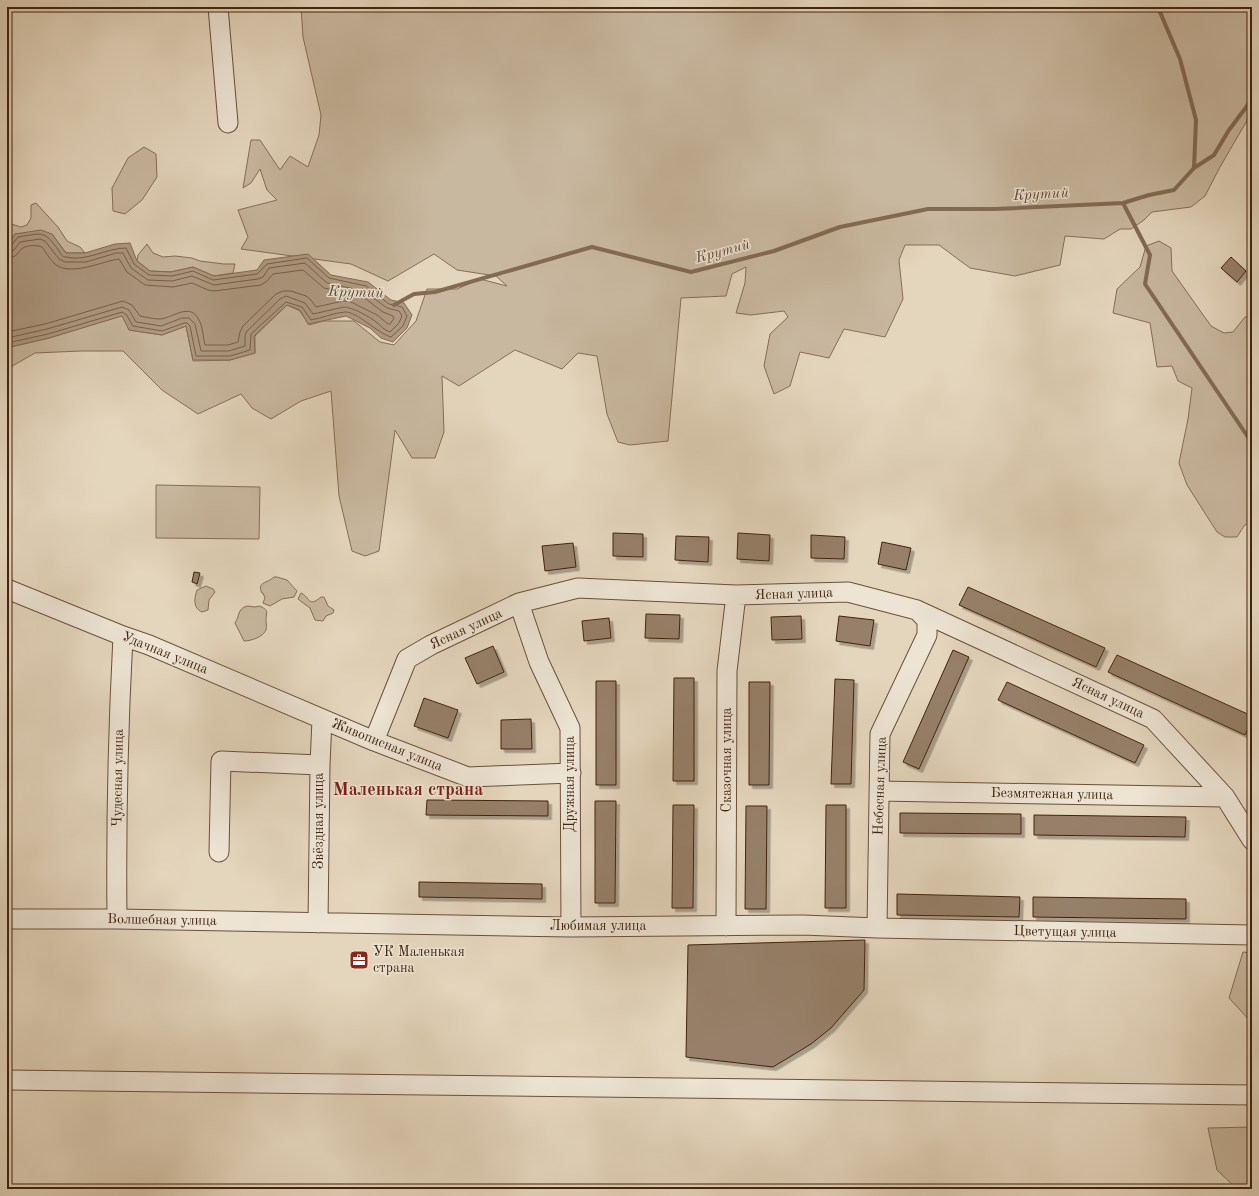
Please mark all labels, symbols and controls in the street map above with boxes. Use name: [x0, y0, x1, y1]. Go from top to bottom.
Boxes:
water label: Крутий: [1012, 186, 1070, 204]
water label: Крутий: [693, 237, 752, 267]
water label: Крутий: [327, 284, 384, 301]
street label: Ясная улица: [755, 586, 833, 602]
street label: Ясная улица: [428, 606, 504, 652]
street label: Удачная улица: [120, 629, 210, 677]
street label: Ясная улица: [1070, 675, 1146, 721]
street label: Сказочная улица: [720, 707, 734, 812]
street label: Живописная улица: [330, 716, 445, 774]
street label: Чудесная улица: [110, 729, 126, 827]
street label: Дружная улица: [563, 736, 577, 832]
street label: Небесная улица: [871, 736, 889, 835]
street label: Звёздная улица: [312, 773, 326, 869]
district label: Маленькая страна: [333, 781, 483, 799]
street label: Безмятежная улица: [991, 786, 1113, 802]
street label: Волшебная улица: [107, 912, 217, 928]
street label: Любимая улица: [550, 919, 646, 933]
street label: Цветущая улица: [1013, 924, 1117, 940]
place label: УК Маленькая страна: [373, 945, 465, 975]
office icon: УК Маленькая страна: [348, 949, 370, 971]

